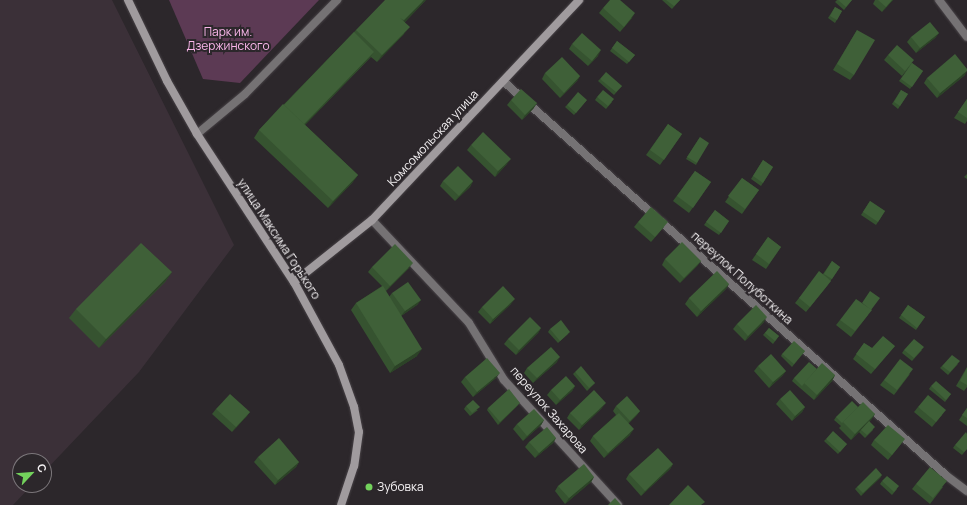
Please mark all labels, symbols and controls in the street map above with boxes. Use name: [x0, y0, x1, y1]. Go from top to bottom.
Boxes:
park label: Парк им. Дзержинского: [186, 25, 270, 53]
street label: Комсомольская улица: [385, 87, 481, 189]
street label: улица Максима Горького: [235, 176, 323, 302]
street label: переулок Полуботкина: [688, 229, 796, 327]
street label: переулок Захарова: [507, 364, 591, 456]
north arrow: [12, 453, 52, 493]
text: С: [34, 461, 51, 475]
place label: Зубовка: [377, 480, 424, 494]
marker: Зубовка: [364, 482, 374, 492]

